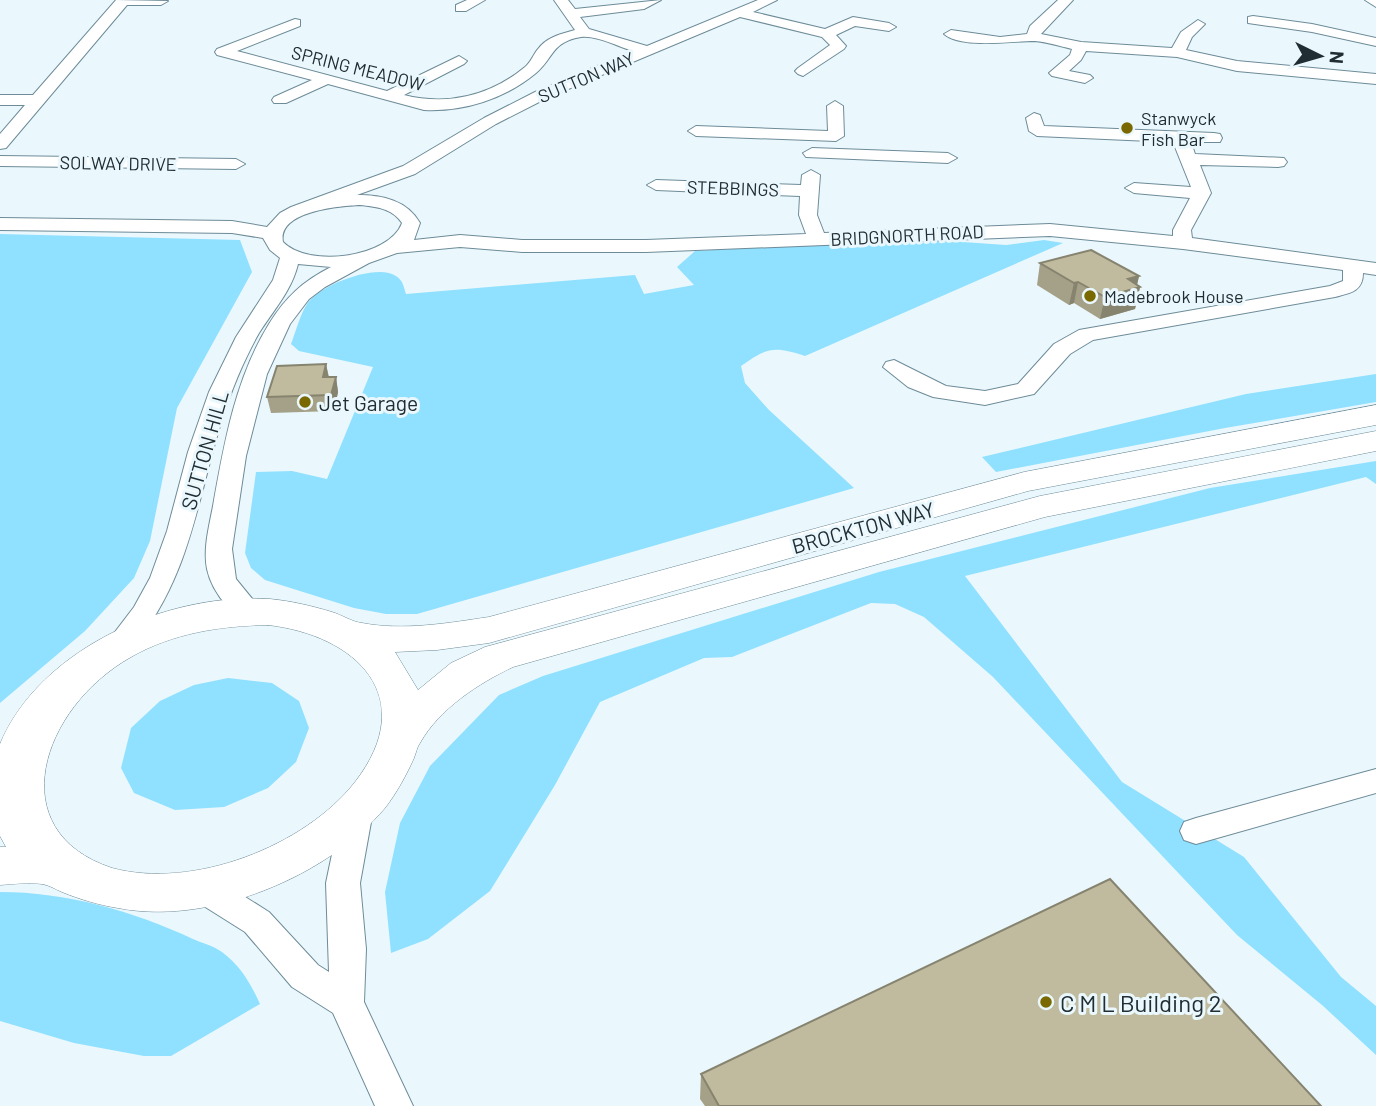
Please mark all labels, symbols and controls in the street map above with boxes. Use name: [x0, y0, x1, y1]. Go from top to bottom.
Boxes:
north arrow: [1285, 21, 1355, 91]
street label: SPRING MEADOW: [289, 41, 427, 95]
street label: SUTTON WAY: [534, 47, 638, 107]
text: N: [1325, 50, 1349, 65]
place label: Stanwyck Fish Bar: [1141, 107, 1216, 150]
marker: Stanwyck Fish Bar: [1119, 120, 1135, 136]
street label: SOLWAY DRIVE: [59, 151, 177, 175]
street label: STEBBINGS: [687, 175, 779, 201]
street label: BRIDGNORTH ROAD: [830, 220, 984, 250]
place label: Madebrook House: [1104, 285, 1244, 307]
marker: Madebrook House: [1082, 288, 1098, 304]
street label: SUTTON HILL: [175, 387, 233, 513]
place label: Jet Garage: [319, 390, 418, 415]
marker: Jet Garage: [297, 394, 313, 410]
street label: BROCKTON WAY: [789, 496, 937, 558]
place label: C M L Building 2: [1060, 988, 1222, 1017]
marker: C M L Building 2: [1038, 994, 1054, 1010]

